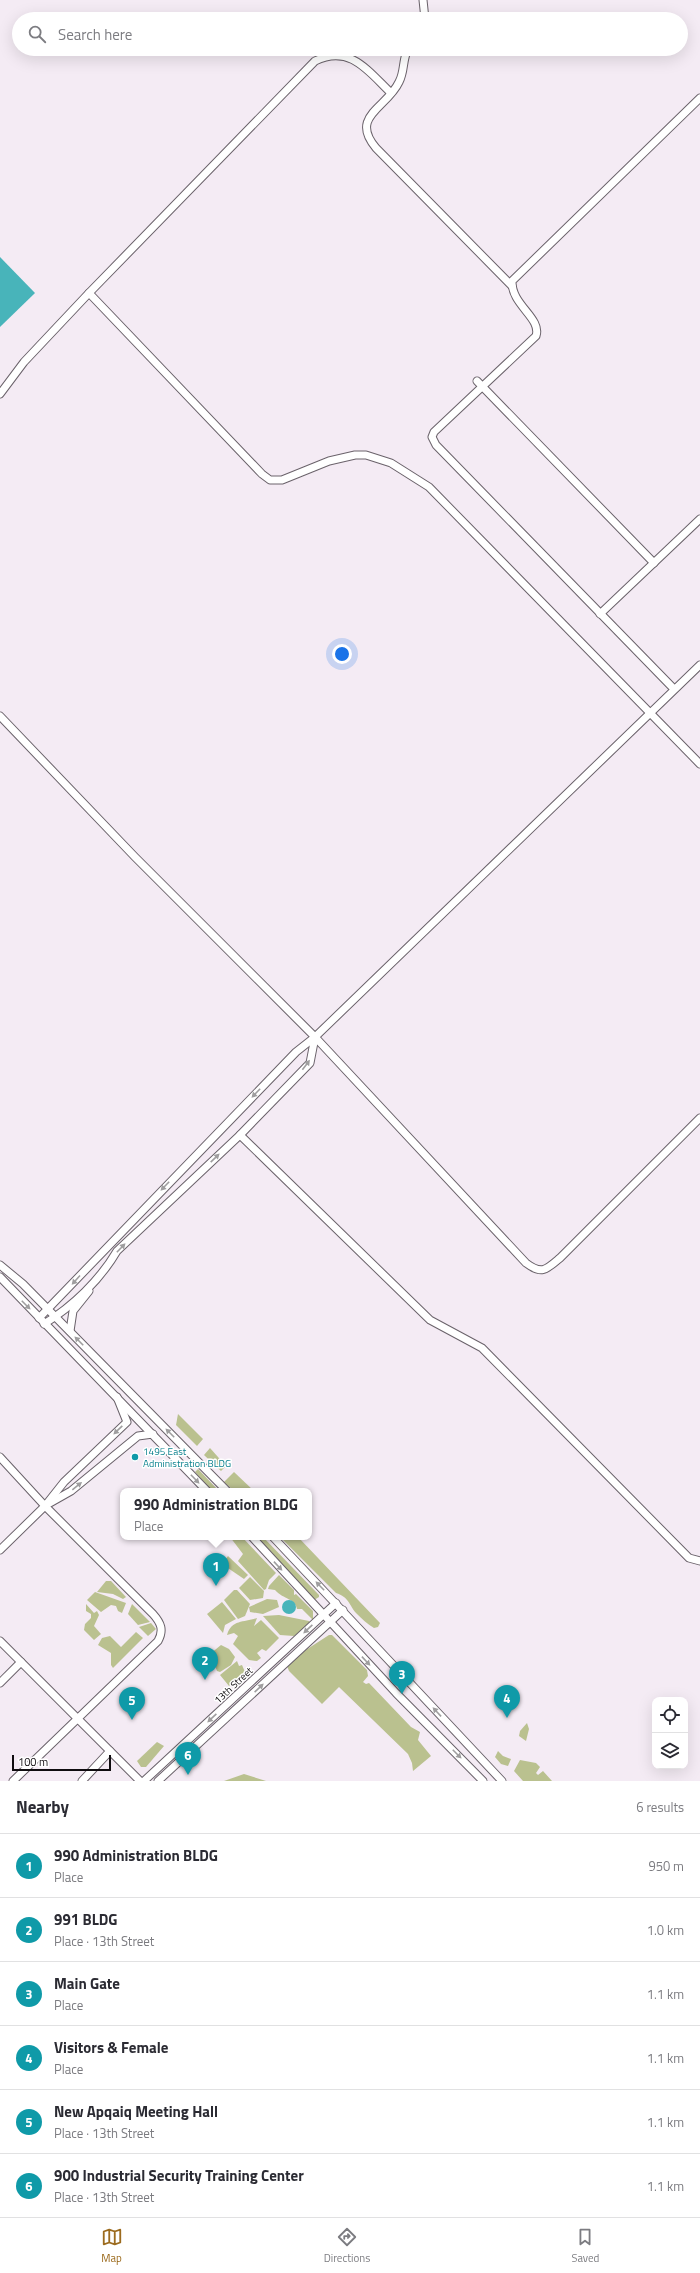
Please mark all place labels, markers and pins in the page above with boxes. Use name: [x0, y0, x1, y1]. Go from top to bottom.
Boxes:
place label: 1495 East Administration BLDG: [143, 1444, 231, 1471]
marker: 1495 East Administration BLDG: [130, 1452, 140, 1462]
pin: 1: [203, 1553, 229, 1586]
pin: 2: [192, 1647, 218, 1680]
pin: 3: [389, 1661, 415, 1694]
pin: 4: [494, 1685, 520, 1718]
pin: 5: [119, 1687, 145, 1720]
pin: 6: [175, 1742, 201, 1775]

